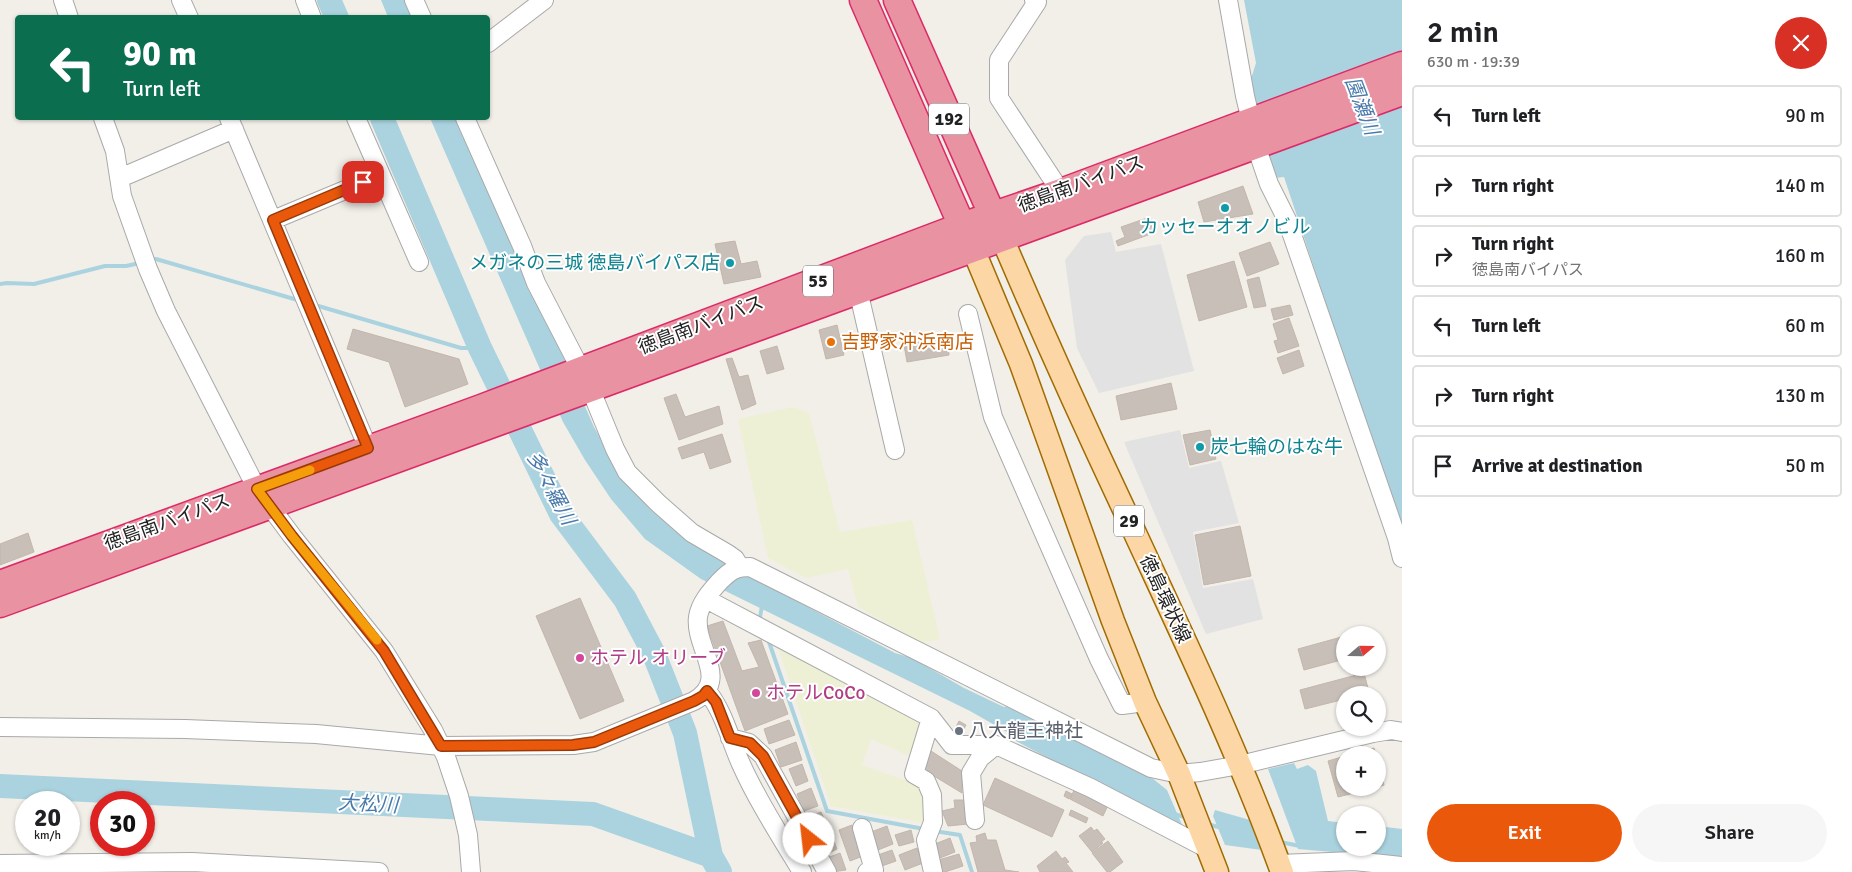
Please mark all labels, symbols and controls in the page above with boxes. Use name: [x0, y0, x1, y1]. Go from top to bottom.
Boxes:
text: 2 min: [1427, 14, 1499, 51]
button: close: [1775, 17, 1827, 69]
text: 90 m: [123, 32, 197, 75]
icon: left: [40, 35, 105, 100]
text: 630 m · 19:39: [1427, 52, 1520, 72]
water label: 園瀬川: [1340, 74, 1385, 140]
text: Turn left: [123, 75, 201, 102]
icon: left: [1429, 102, 1457, 130]
road number: 192: [929, 104, 969, 134]
text: Turn left: [1472, 104, 1541, 128]
text: 90 m: [1785, 104, 1825, 128]
street label: 徳島南バイパス: [1015, 150, 1147, 218]
pin: [342, 161, 384, 203]
icon: arrive: [349, 168, 377, 196]
icon: right: [1429, 172, 1457, 200]
text: Turn right: [1472, 174, 1554, 198]
text: 140 m: [1775, 174, 1825, 198]
marker: カッセーオオノビル: [1219, 202, 1231, 214]
place label: カッセーオオノビル: [1139, 215, 1311, 239]
text: Turn right: [1472, 232, 1554, 256]
icon: right: [1429, 242, 1457, 270]
text: 160 m: [1775, 244, 1825, 268]
place label: メガネの三城 徳島バイパス店: [469, 251, 720, 275]
marker: メガネの三城 徳島バイパス店: [724, 257, 736, 269]
text: 徳島南バイパス: [1472, 260, 1584, 280]
road number: 55: [803, 266, 833, 296]
street label: 徳島南バイパス: [635, 290, 767, 360]
icon: left: [1429, 312, 1457, 340]
text: Turn left: [1472, 314, 1541, 338]
text: 60 m: [1785, 314, 1825, 338]
place label: 吉野家沖浜南店: [841, 330, 974, 354]
marker: 吉野家沖浜南店: [825, 336, 837, 348]
icon: right: [1429, 382, 1457, 410]
text: Turn right: [1472, 384, 1554, 408]
text: 130 m: [1775, 384, 1825, 408]
place label: 炭七輪のはな牛: [1210, 435, 1343, 459]
marker: 炭七輪のはな牛: [1194, 441, 1206, 453]
water label: 多々羅川: [521, 447, 582, 531]
icon: arrive: [1429, 452, 1457, 480]
text: Arrive at destination: [1472, 454, 1643, 478]
text: 50 m: [1785, 454, 1825, 478]
street label: 徳島南バイパス: [101, 488, 233, 556]
road number: 29: [1114, 506, 1144, 536]
street label: 徳島環状線: [1134, 551, 1196, 647]
north arrow: [1336, 626, 1386, 676]
map controls: [1336, 626, 1386, 856]
place label: ホテル オリーブ: [590, 646, 726, 670]
marker: ホテル オリーブ: [574, 652, 586, 664]
place label: ホテルCoCo: [766, 681, 866, 705]
button: search: [1336, 686, 1386, 736]
marker: ホテルCoCo: [750, 687, 762, 699]
place label: 八大龍王神社: [969, 719, 1083, 743]
marker: 八大龍王神社: [953, 725, 965, 737]
button: +: [1336, 746, 1386, 796]
water label: 大松川: [337, 790, 401, 818]
speed limit sign: 30: [90, 791, 155, 856]
text: 20: [34, 802, 61, 833]
button: Exit: [1427, 804, 1622, 862]
button: Share: [1632, 804, 1827, 862]
button: −: [1336, 806, 1386, 856]
position arrow: [782, 812, 834, 864]
text: km/h: [34, 828, 61, 843]

